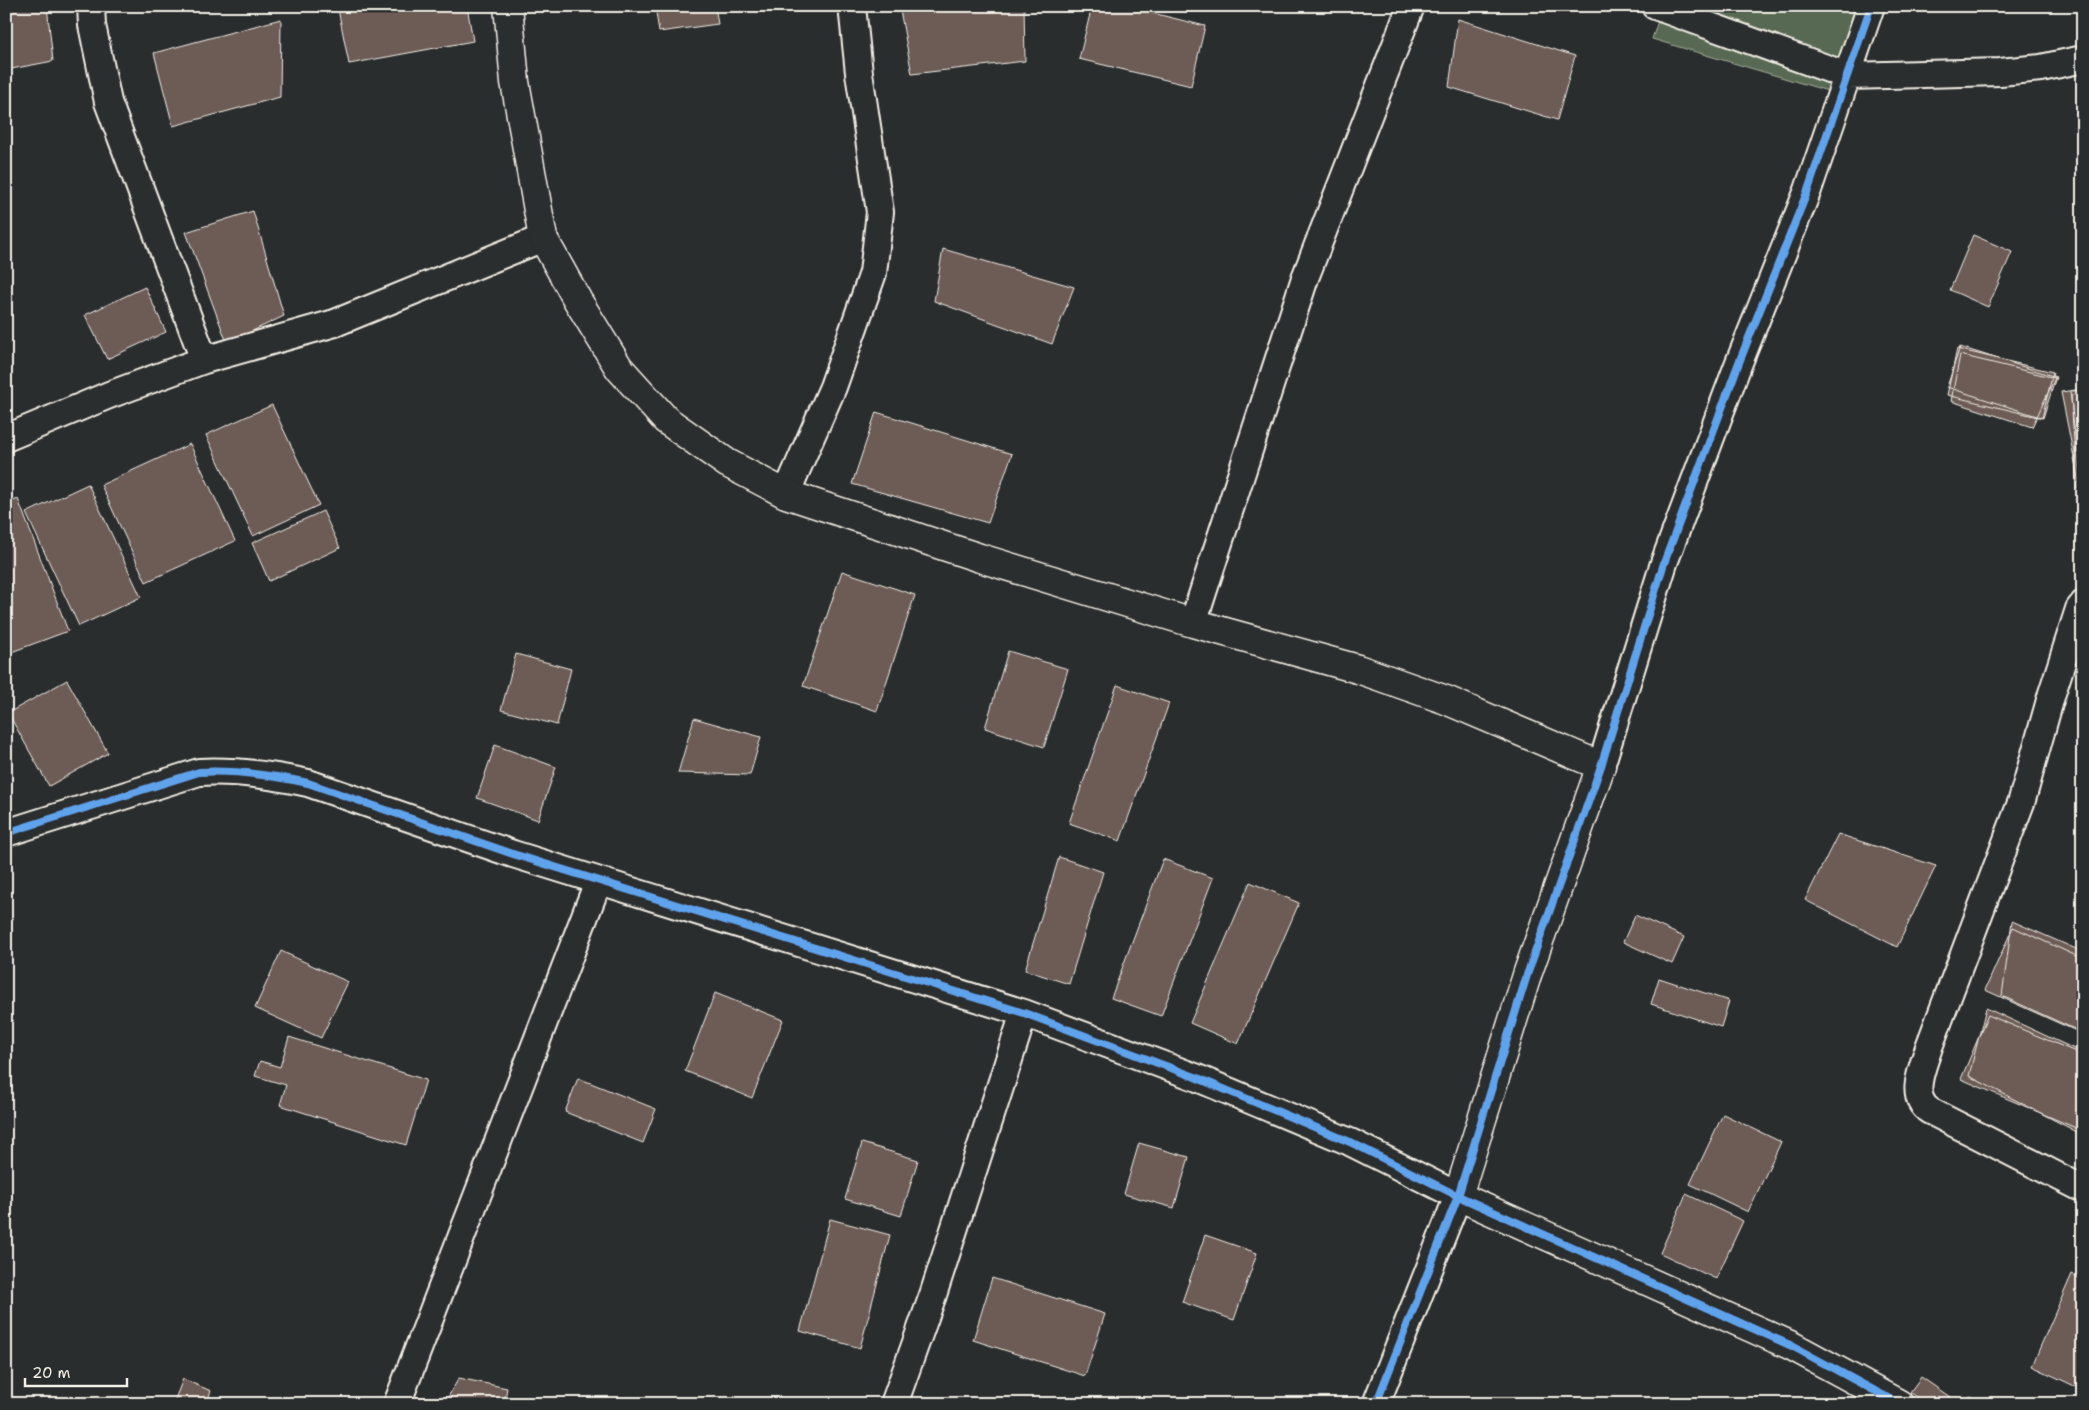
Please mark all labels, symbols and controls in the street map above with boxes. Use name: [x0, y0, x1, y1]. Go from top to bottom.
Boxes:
scale bar: [25, 1355, 128, 1387]
text: 20 m: [32, 1363, 71, 1383]

